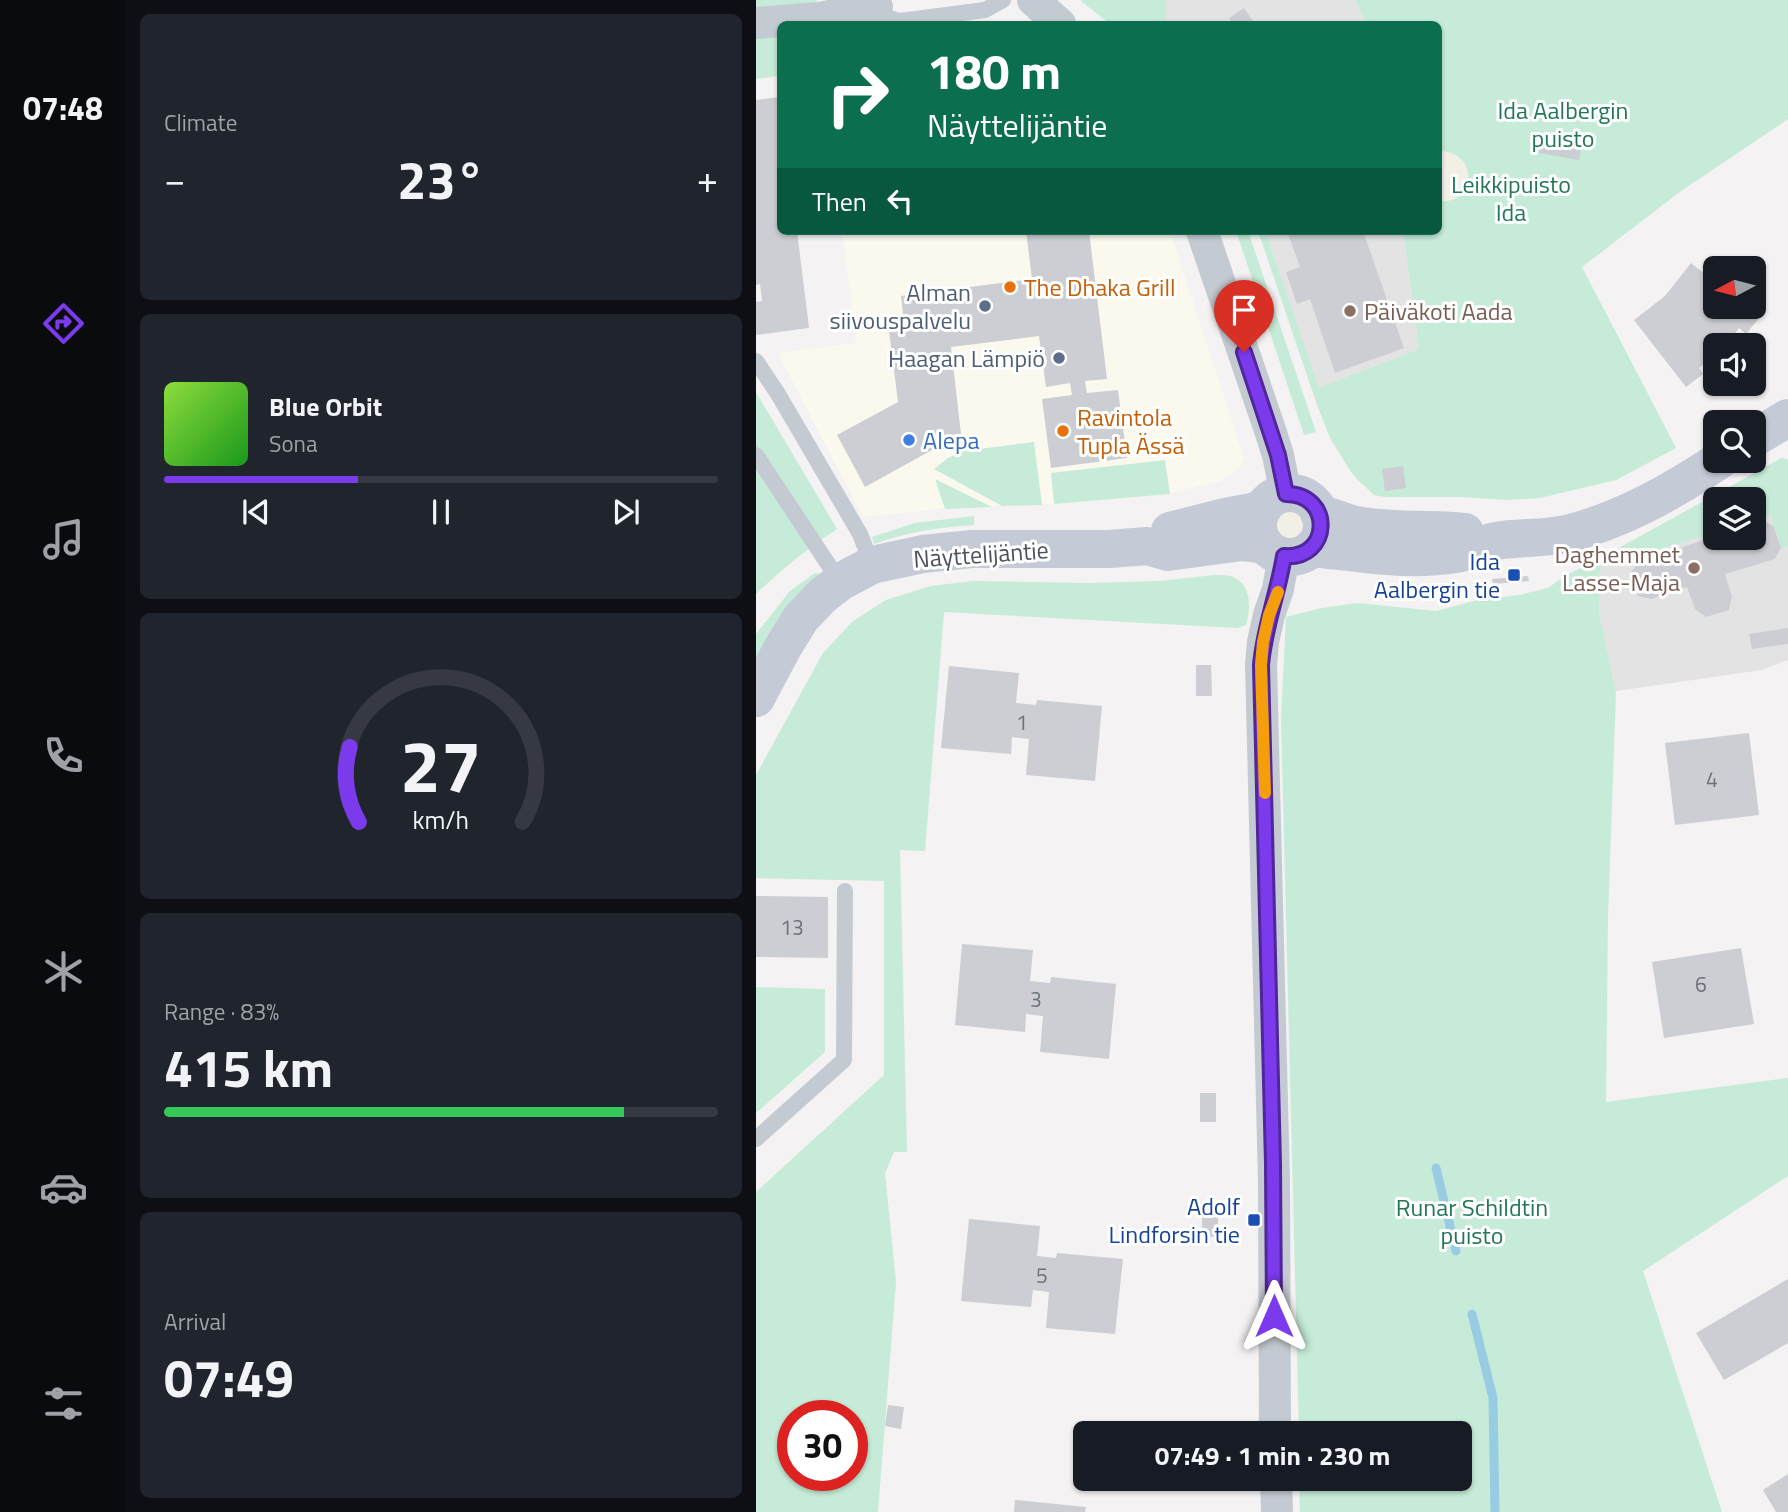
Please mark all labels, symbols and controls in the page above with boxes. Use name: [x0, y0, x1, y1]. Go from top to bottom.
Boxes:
text: 180 m: [927, 33, 1061, 108]
icon: right: [812, 49, 903, 140]
text: 07:48: [23, 84, 103, 132]
park label: Ida Aalbergin puisto: [1497, 92, 1629, 156]
text: Näyttelijäntie: [927, 101, 1108, 149]
text: Climate: [164, 105, 237, 140]
text: 23°: [397, 140, 485, 219]
text: −: [164, 150, 185, 208]
text: +: [697, 150, 718, 208]
park label: Leikkipuisto Ida: [1451, 166, 1571, 230]
text: Then: [812, 182, 867, 221]
icon: left: [881, 182, 919, 220]
north arrow: [1703, 256, 1766, 318]
map controls: [1703, 256, 1766, 550]
place label: The Dhaka Grill: [1024, 269, 1175, 305]
place label: Alman siivouspalvelu: [829, 274, 971, 338]
marker: The Dhaka Grill: [1002, 279, 1018, 295]
pin: [1214, 280, 1274, 352]
icon: arrive: [1225, 291, 1263, 329]
place label: Päiväkoti Aada: [1364, 293, 1513, 329]
marker: Alman siivouspalvelu: [977, 298, 993, 314]
icon: directions: [39, 299, 88, 348]
marker: Päiväkoti Aada: [1342, 303, 1358, 319]
button: sound: [1703, 333, 1766, 396]
place label: Haagan Lämpiö: [888, 340, 1045, 376]
marker: Haagan Lämpiö: [1051, 350, 1067, 366]
text: Blue Orbit: [269, 387, 382, 426]
place label: Ravintola Tupla Ässä: [1077, 399, 1184, 463]
button: search: [1703, 410, 1766, 473]
place label: Alepa: [923, 422, 980, 458]
marker: Ravintola Tupla Ässä: [1055, 423, 1071, 439]
text: Sona: [269, 426, 317, 461]
marker: Alepa: [901, 432, 917, 448]
button: layers: [1703, 487, 1766, 550]
icon: previous: [237, 493, 275, 531]
icon: pause: [422, 493, 460, 531]
icon: next: [607, 493, 645, 531]
icon: music: [39, 515, 88, 564]
street label: Näyttelijäntie: [912, 531, 1050, 577]
place label: Daghemmet Lasse-Maja: [1555, 536, 1681, 600]
place label: Ida Aalbergin tie: [1374, 543, 1500, 607]
marker: Daghemmet Lasse-Maja: [1686, 560, 1702, 576]
marker: Ida Aalbergin tie: [1506, 567, 1522, 583]
house number: 1: [1016, 706, 1028, 738]
text: 27: [400, 710, 482, 820]
icon: phone: [39, 731, 88, 780]
house number: 4: [1706, 763, 1718, 795]
text: km/h: [413, 801, 469, 839]
house number: 13: [780, 911, 804, 943]
icon: climate: [39, 947, 88, 996]
house number: 6: [1695, 968, 1707, 1000]
house number: 3: [1030, 983, 1042, 1015]
text: Range · 83%: [164, 994, 279, 1029]
text: 415 km: [164, 1028, 333, 1107]
icon: car: [39, 1163, 88, 1212]
place label: Adolf Lindforsin tie: [1109, 1188, 1240, 1252]
park label: Runar Schildtin puisto: [1396, 1189, 1548, 1253]
marker: Adolf Lindforsin tie: [1246, 1212, 1262, 1228]
house number: 5: [1036, 1259, 1048, 1291]
position arrow: [1237, 1279, 1311, 1353]
text: Arrival: [164, 1304, 226, 1339]
text: 07:49: [164, 1338, 294, 1417]
icon: filters: [39, 1379, 88, 1428]
speed limit sign: 30: [777, 1400, 868, 1491]
text: 07:49 · 1 min · 230 m: [1155, 1436, 1390, 1475]

